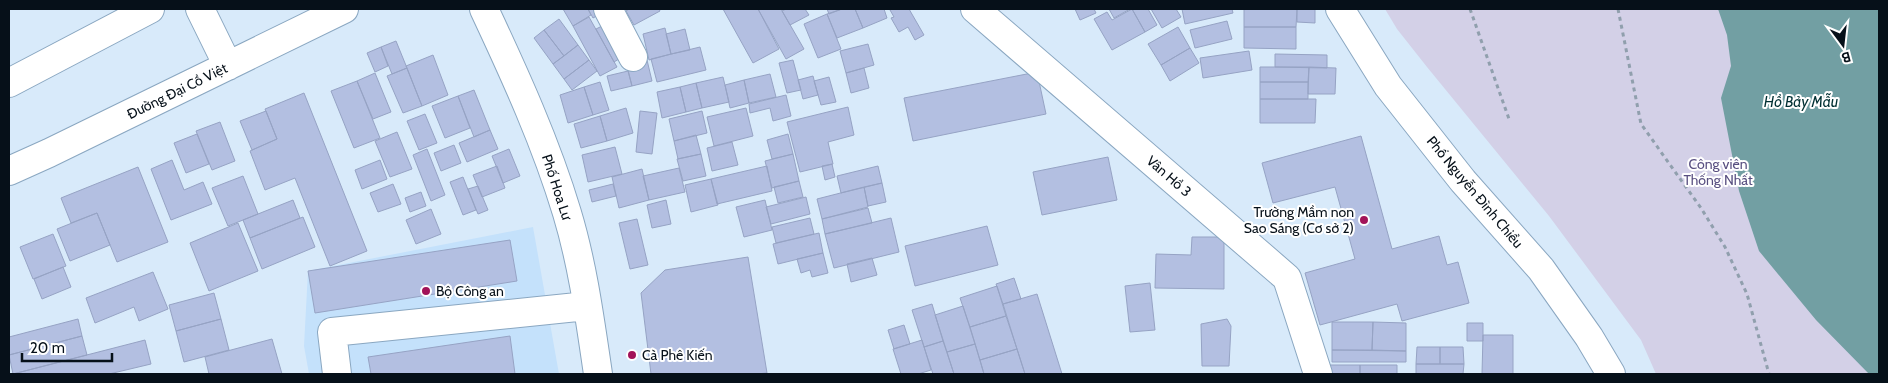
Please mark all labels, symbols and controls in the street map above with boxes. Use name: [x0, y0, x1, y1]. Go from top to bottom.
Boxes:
north arrow: [1818, 20, 1868, 70]
text: B: [1840, 48, 1853, 67]
street label: Đường Đại Cồ Việt: [124, 59, 230, 123]
water label: Hồ Bảy Mẫu: [1764, 93, 1838, 111]
street label: Phố Nguyễn Đình Chiểu: [1423, 132, 1527, 252]
street label: Phố Hoa Lư: [538, 152, 577, 224]
street label: Vân Hồ 3: [1143, 152, 1195, 200]
park label: Công viên Thống Nhất: [1683, 155, 1753, 189]
place label: Trường Mầm non Sao Sáng (Cơ sở 2): [1244, 203, 1354, 237]
marker: Trường Mầm non Sao Sáng (Cơ sở 2): [1358, 214, 1370, 226]
place label: Bộ Công an: [436, 282, 504, 300]
marker: Bộ Công an: [420, 285, 432, 297]
scale bar: [22, 330, 112, 362]
text: 20 m: [30, 339, 65, 357]
place label: Cà Phê Kiến: [642, 346, 713, 364]
marker: Cà Phê Kiến: [626, 349, 638, 361]

